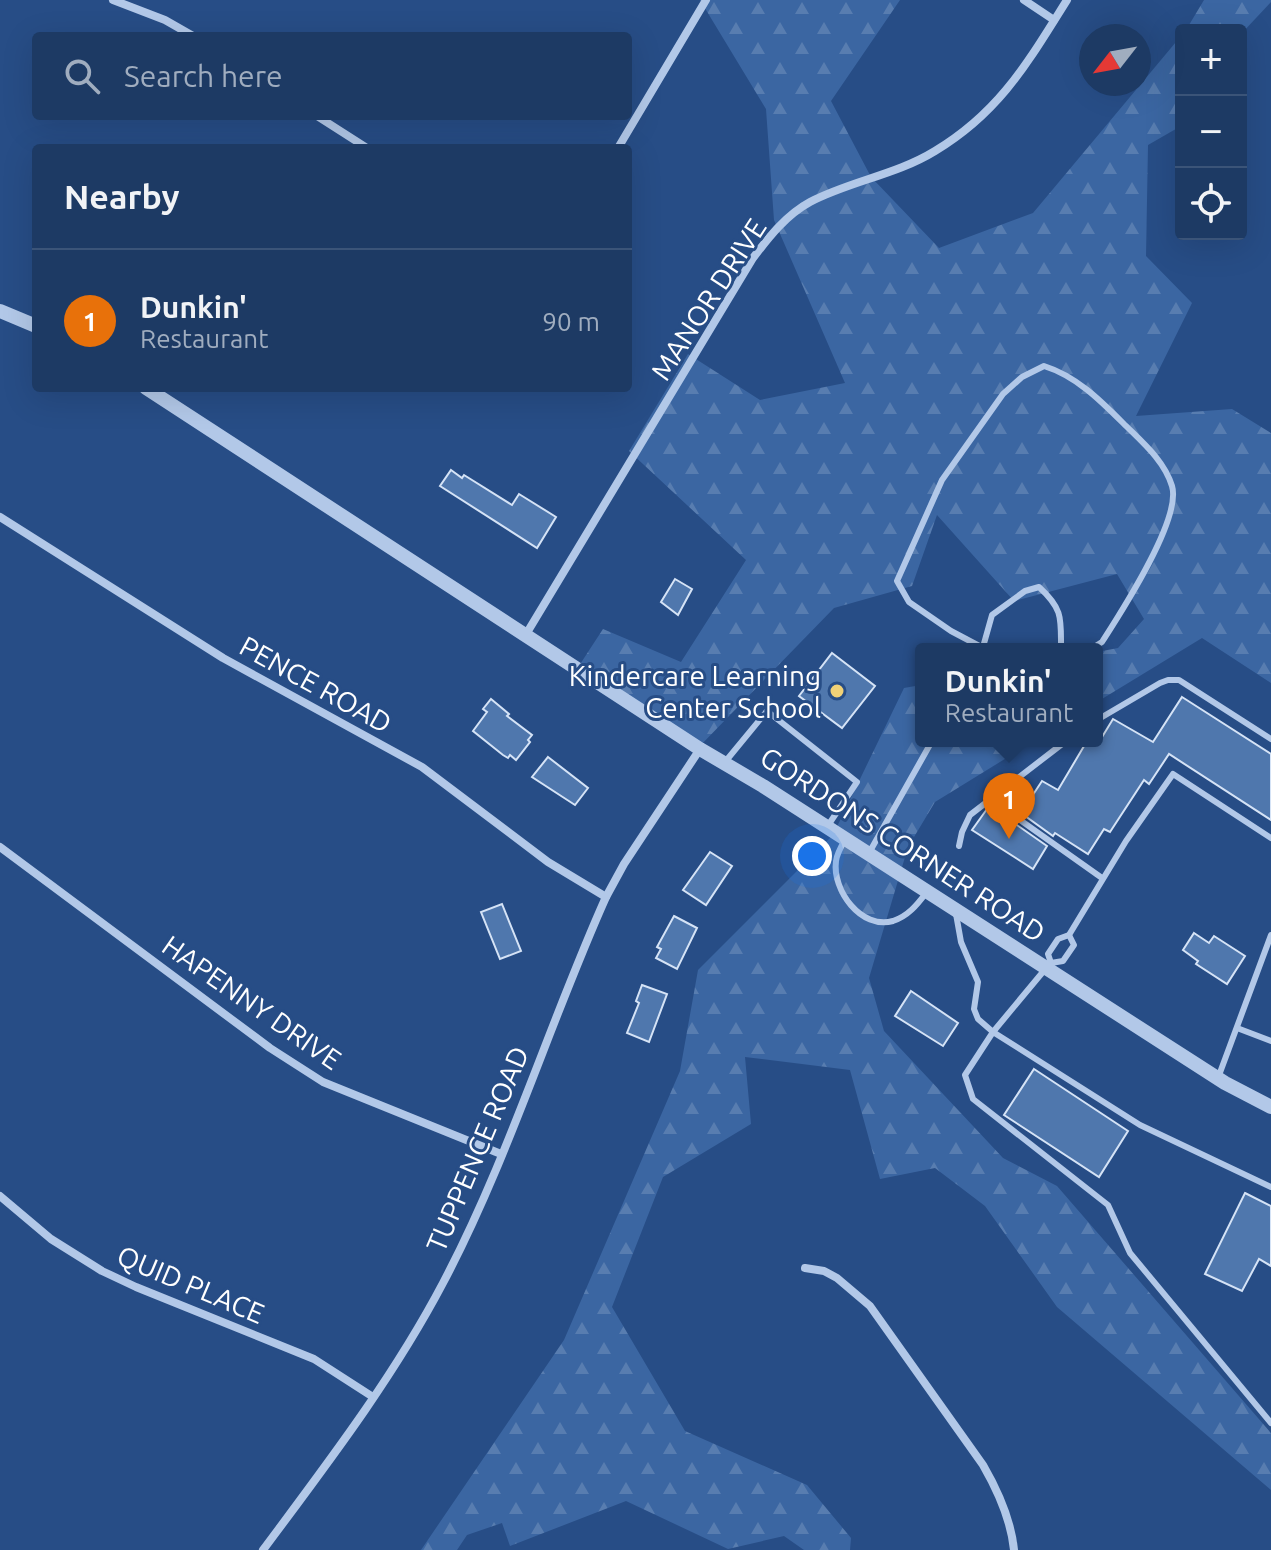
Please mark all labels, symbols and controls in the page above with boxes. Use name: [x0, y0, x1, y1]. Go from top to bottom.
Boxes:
north arrow: [1079, 24, 1151, 96]
map controls: [1175, 24, 1247, 240]
button: +: [1175, 24, 1247, 96]
search box: [32, 32, 632, 120]
icon: search: [60, 54, 104, 98]
text: Search here: [124, 59, 283, 93]
button: −: [1175, 96, 1247, 168]
button: locate: [1175, 168, 1247, 240]
text: Nearby: [64, 177, 179, 215]
street label: MANOR DRIVE: [644, 213, 772, 385]
text: Dunkin': [140, 290, 247, 324]
text: 1: [83, 307, 97, 336]
text: 90 m: [542, 307, 600, 336]
text: Restaurant: [140, 324, 268, 353]
street label: PENCE ROAD: [235, 630, 397, 738]
popup: [915, 643, 1103, 747]
place label: Kindercare Learning Center School: [569, 660, 821, 723]
text: Dunkin': [945, 664, 1051, 698]
marker: Kindercare Learning Center School: [828, 682, 846, 700]
text: Restaurant: [945, 698, 1073, 727]
street label: GORDONS CORNER ROAD: [755, 740, 1051, 948]
pin: 1: [983, 773, 1035, 839]
your location: [792, 836, 832, 876]
street label: HAPENNY DRIVE: [157, 929, 347, 1075]
street label: TUPPENCE ROAD: [420, 1042, 534, 1256]
street label: QUID PLACE: [113, 1239, 269, 1329]

